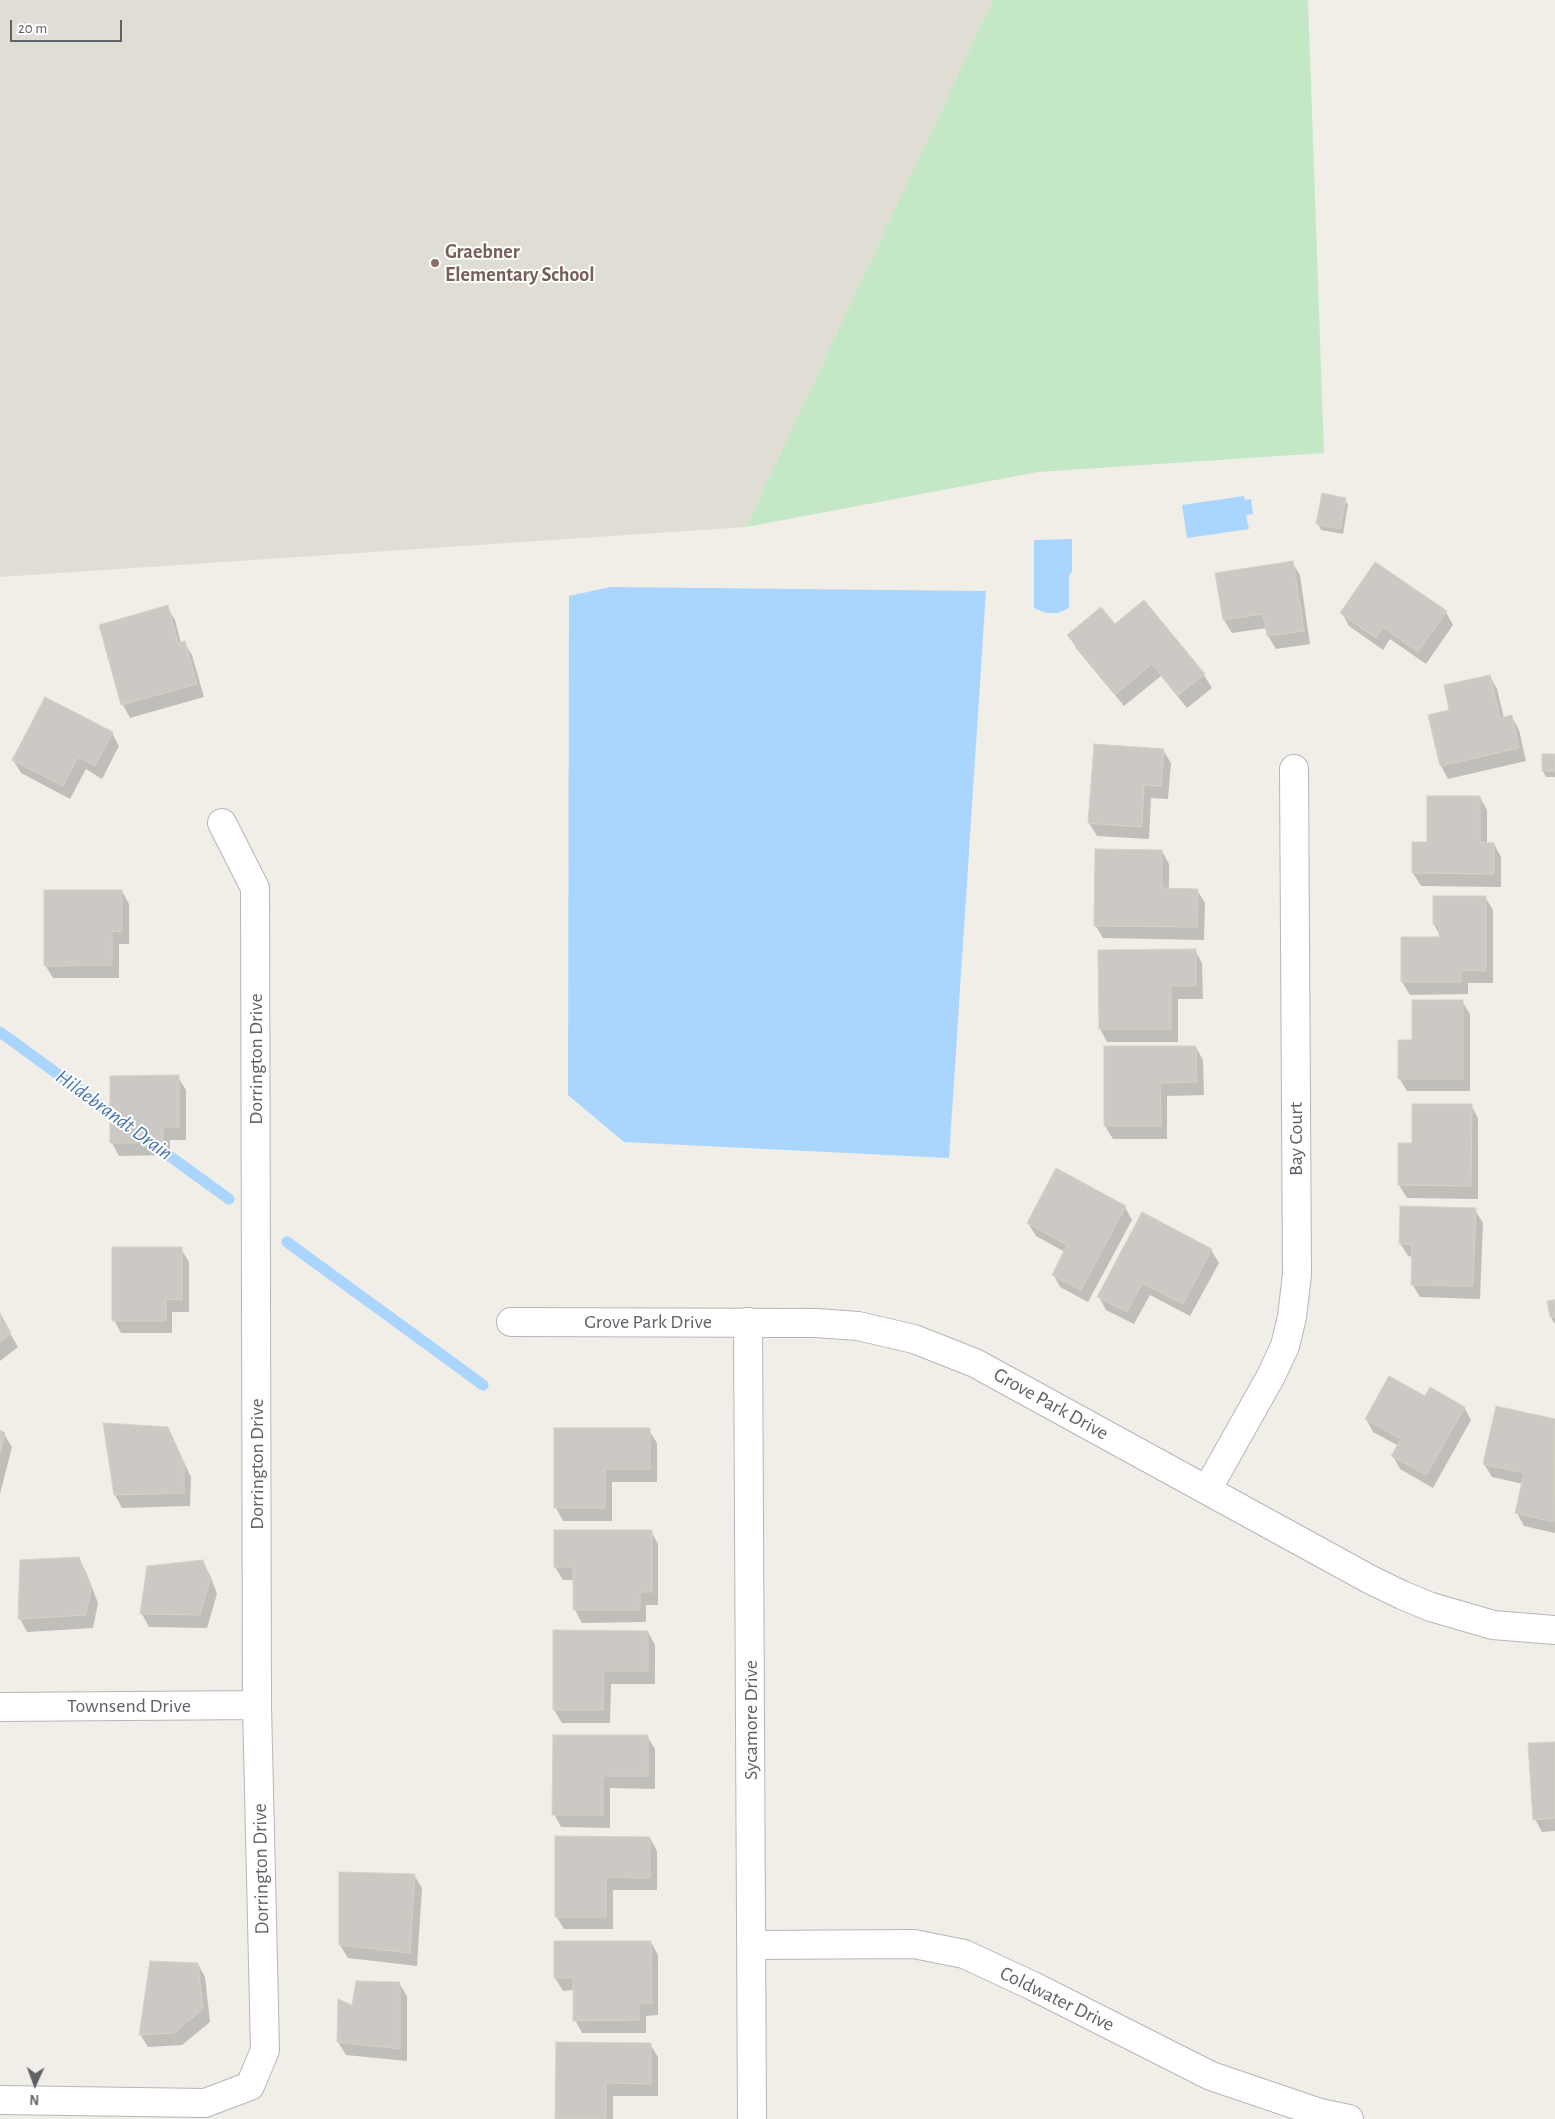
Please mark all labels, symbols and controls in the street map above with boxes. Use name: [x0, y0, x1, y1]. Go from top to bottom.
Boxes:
scale bar: [12, 10, 125, 42]
text: 20 m: [18, 21, 47, 36]
place label: Graebner Elementary School: [445, 240, 594, 287]
marker: Graebner Elementary School: [429, 257, 441, 269]
street label: Dorrington Drive: [244, 993, 268, 1125]
water label: Hildebrandt Drain: [51, 1064, 177, 1166]
street label: Bay Court: [1284, 1102, 1308, 1176]
street label: Grove Park Drive: [584, 1310, 712, 1334]
street label: Grove Park Drive: [989, 1363, 1113, 1445]
street label: Dorrington Drive: [245, 1398, 269, 1530]
street label: Sycamore Drive: [739, 1660, 763, 1780]
street label: Townsend Drive: [67, 1694, 191, 1718]
street label: Dorrington Drive: [248, 1803, 274, 1935]
street label: Coldwater Drive: [996, 1961, 1118, 2037]
north arrow: [10, 2059, 60, 2109]
text: N: [29, 2092, 40, 2106]

